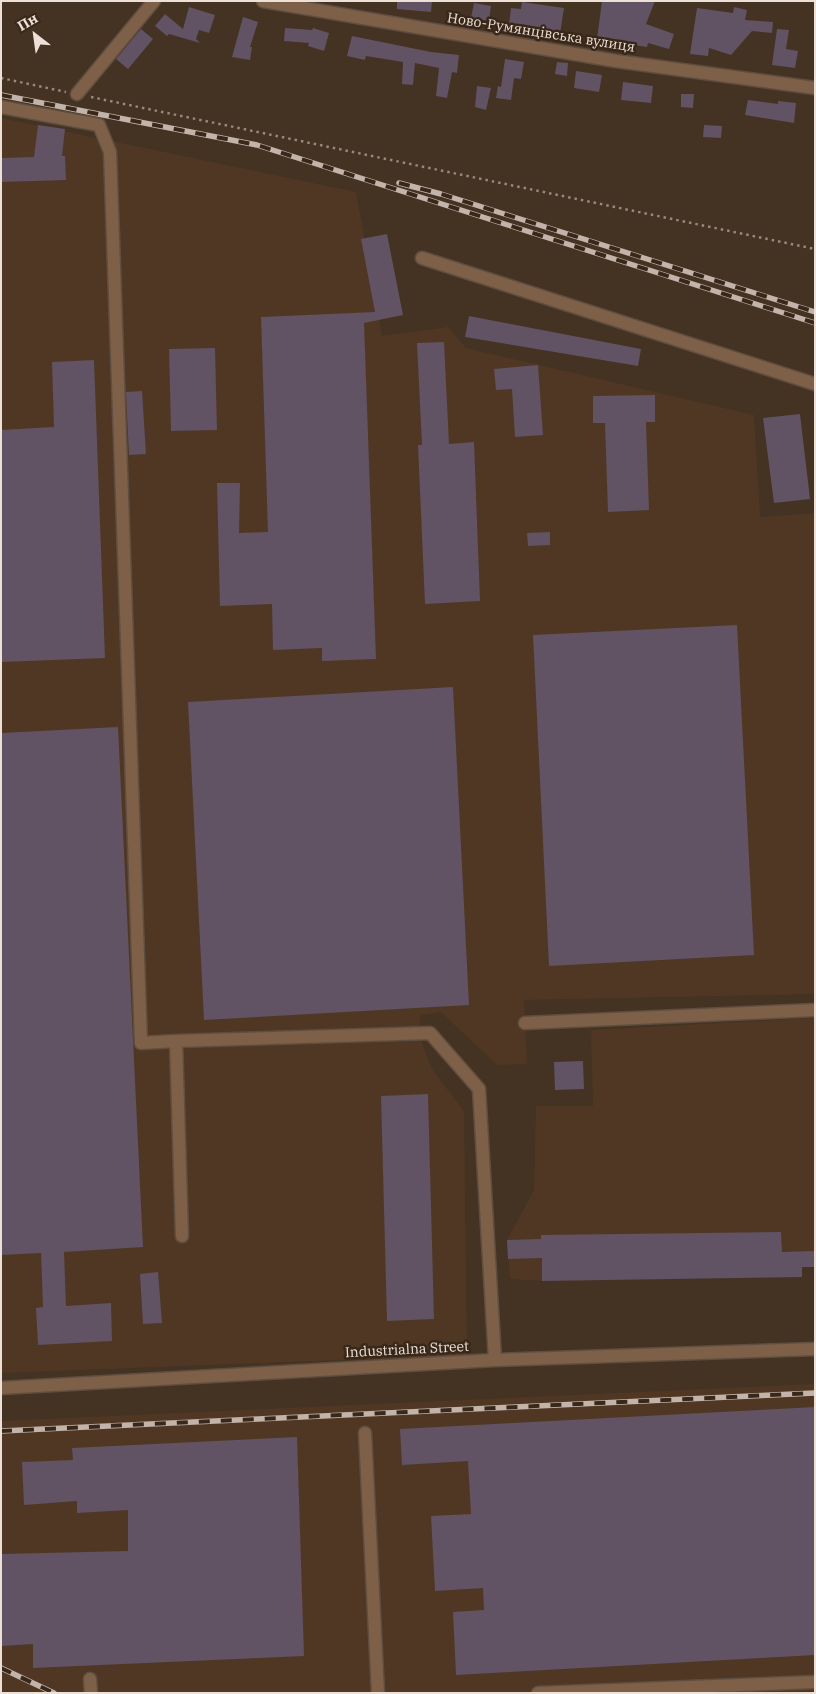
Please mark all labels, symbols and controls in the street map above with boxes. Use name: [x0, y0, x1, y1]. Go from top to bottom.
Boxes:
text: Пн: [14, 9, 41, 35]
north arrow: [10, 10, 60, 60]
street label: Ново-Румянцівська вулиця: [446, 10, 636, 56]
street label: Industrialna Street: [345, 1338, 469, 1362]

